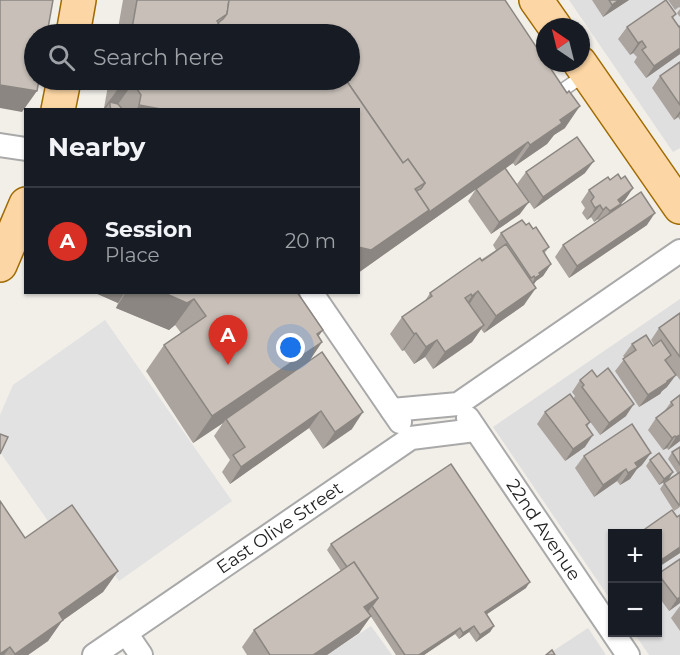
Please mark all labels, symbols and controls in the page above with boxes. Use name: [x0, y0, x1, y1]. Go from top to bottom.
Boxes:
north arrow: [536, 18, 590, 72]
search box: [24, 24, 360, 90]
icon: search: [45, 41, 78, 74]
text: Search here: [93, 44, 224, 71]
text: Nearby: [48, 131, 145, 163]
text: Session: [105, 216, 193, 243]
text: A: [60, 229, 75, 253]
text: 20 m: [285, 229, 336, 253]
text: Place: [105, 243, 160, 267]
pin: A: [208, 316, 248, 365]
your location: [276, 333, 305, 362]
street label: 22nd Avenue: [502, 475, 586, 585]
street label: East Olive Street: [213, 477, 347, 579]
map controls: [608, 529, 662, 637]
button: +: [608, 529, 662, 583]
button: −: [608, 583, 662, 637]

